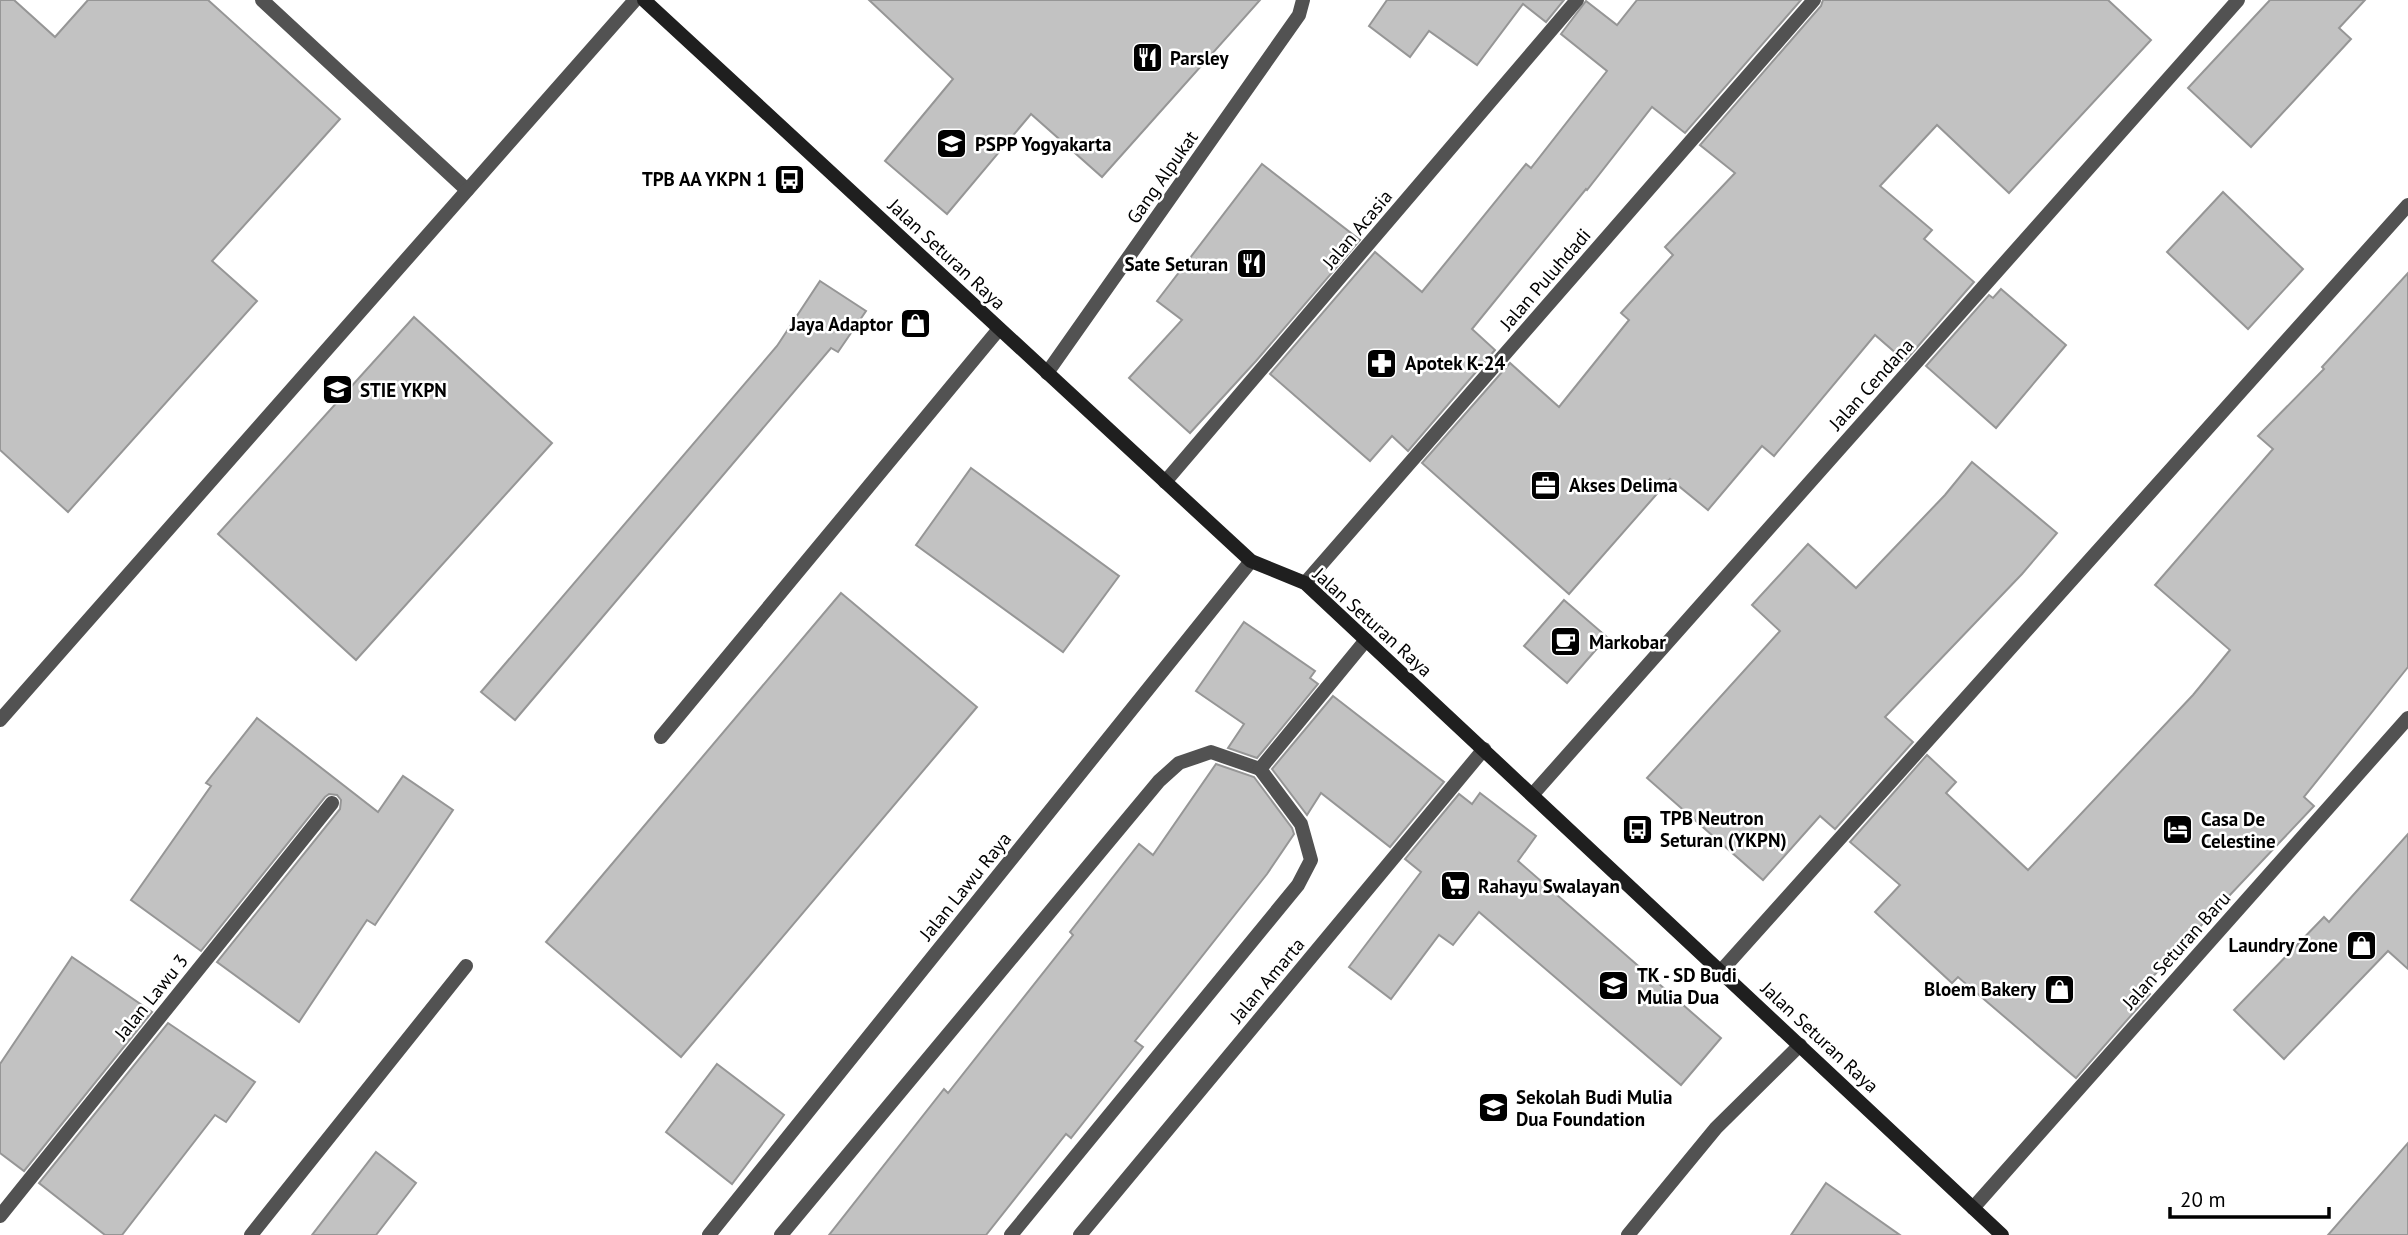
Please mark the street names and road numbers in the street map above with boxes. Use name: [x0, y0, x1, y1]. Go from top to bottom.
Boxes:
street label: Gang Alpukat: [1121, 125, 1203, 228]
street label: Jalan Acasia: [1316, 184, 1397, 274]
street label: Jalan Seturan Raya: [883, 193, 1011, 315]
street label: Jalan Puluhdadi: [1494, 223, 1596, 335]
street label: Jalan Cendana: [1823, 333, 1918, 436]
street label: Jalan Seturan Raya: [1308, 562, 1438, 682]
street label: Jalan Lawu Raya: [913, 827, 1016, 946]
street label: Jalan Seturan Baru: [2116, 886, 2235, 1015]
street label: Jalan Amarta: [1224, 933, 1310, 1028]
street label: Jalan Lawu 3: [108, 949, 193, 1046]
street label: Jalan Seturan Raya: [1756, 976, 1884, 1098]

